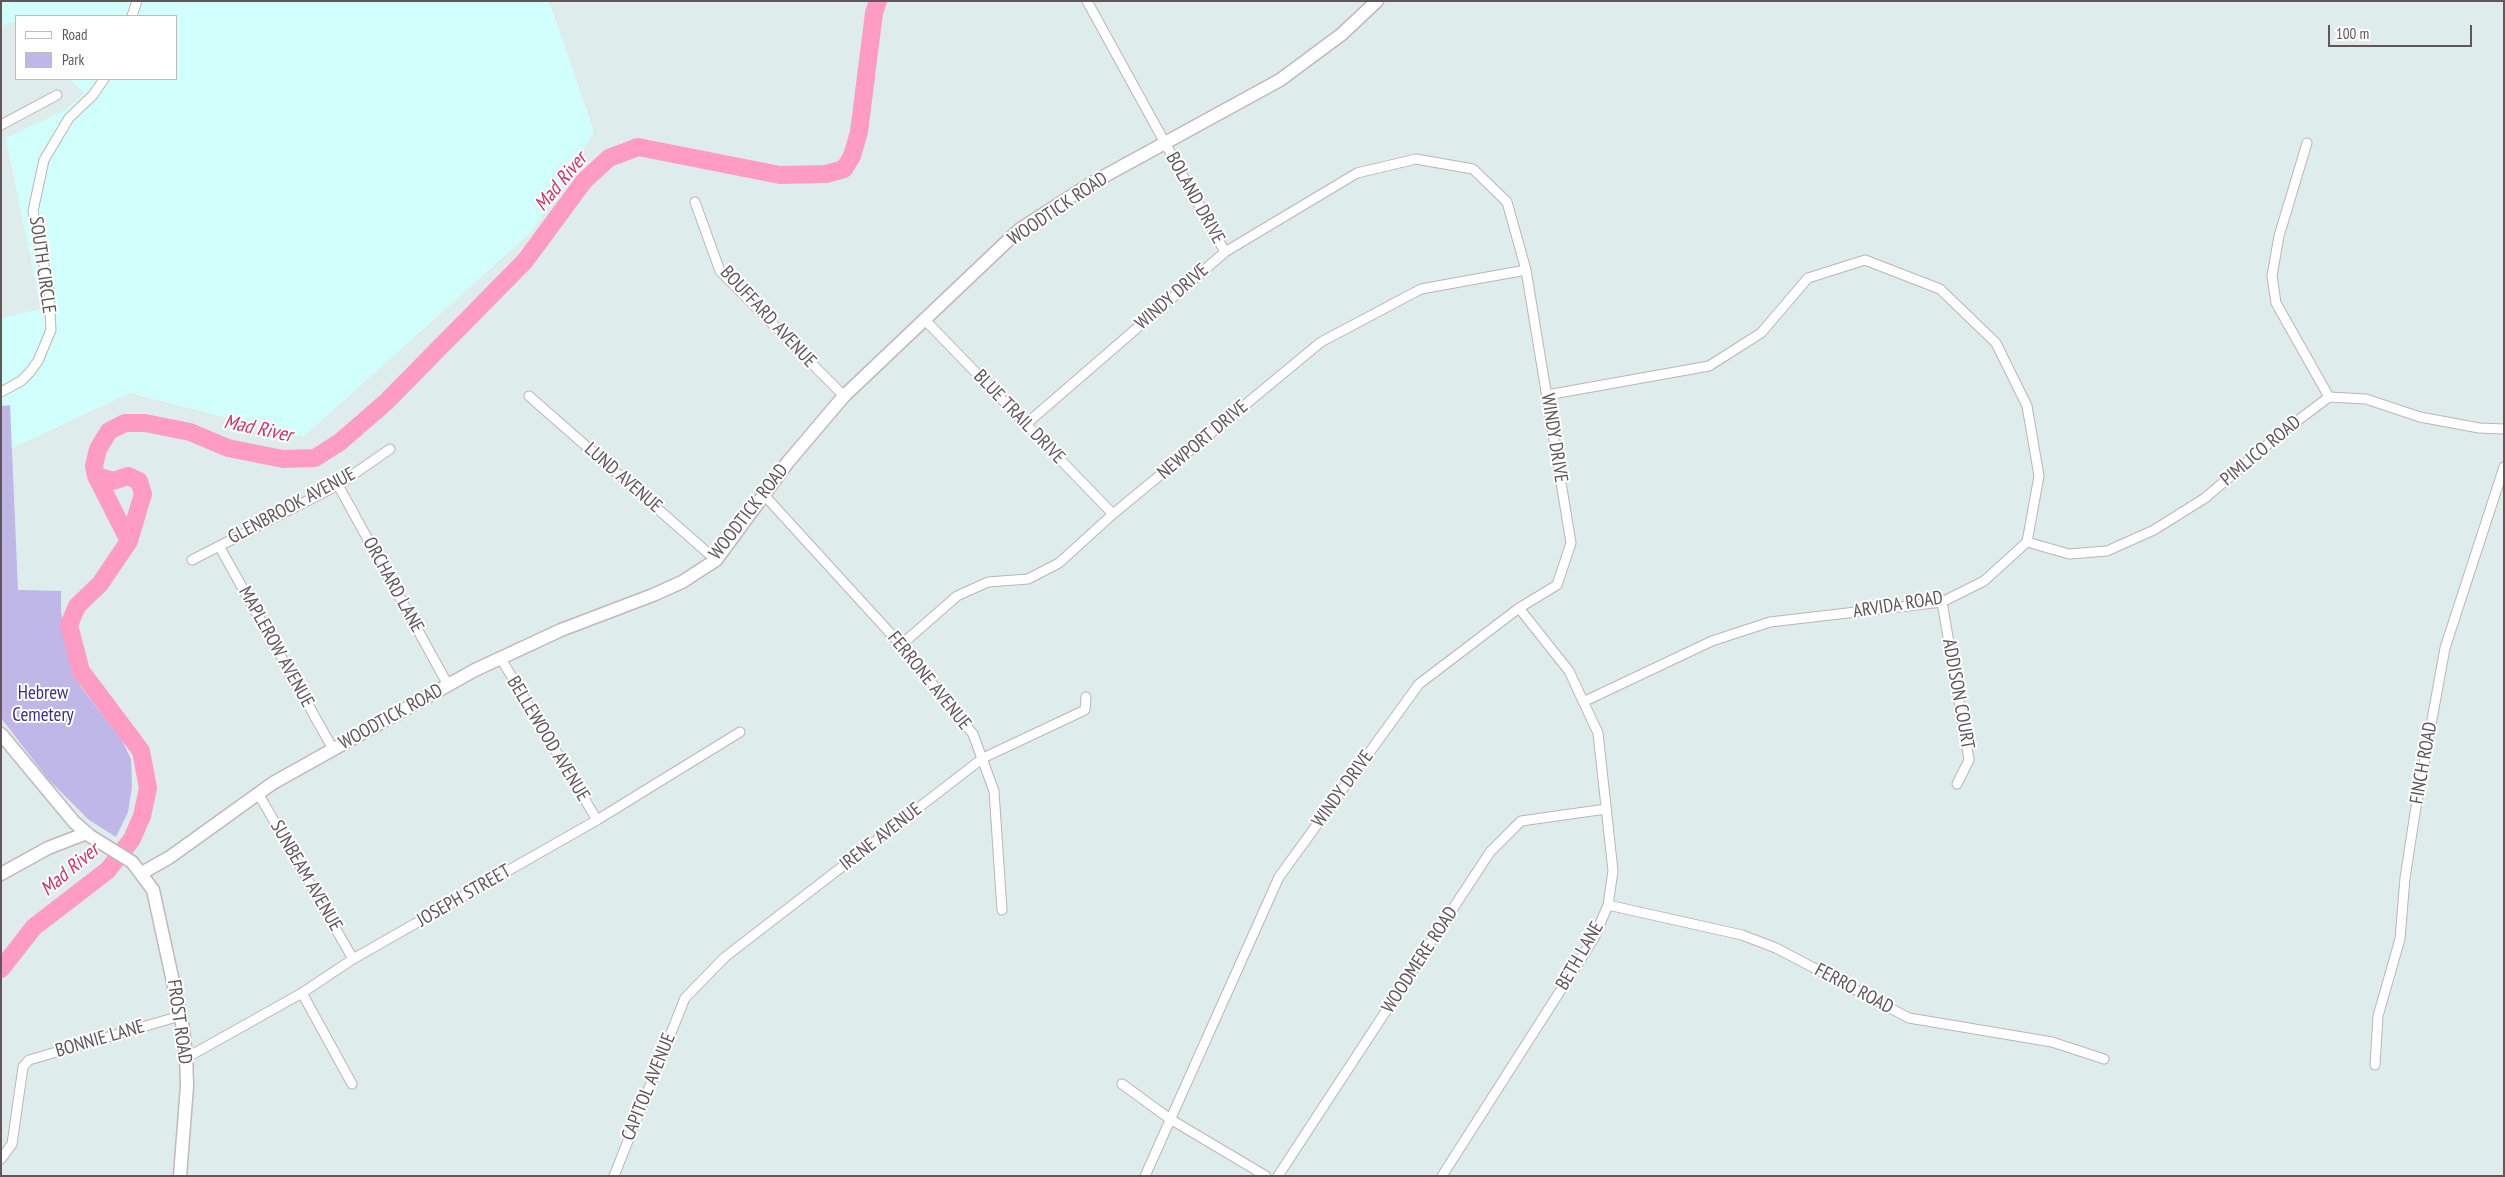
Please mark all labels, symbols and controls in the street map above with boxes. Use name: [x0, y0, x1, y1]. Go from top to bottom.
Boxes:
legend: [15, 15, 178, 80]
scale bar: [2330, 15, 2474, 47]
text: 100 m: [2336, 24, 2369, 43]
text: Road: [62, 25, 88, 44]
text: Park: [62, 50, 84, 69]
water label: Mad River: [530, 148, 592, 216]
street label: BOLAND DRIVE: [1161, 148, 1229, 248]
street label: WOODTICK ROAD: [1004, 167, 1112, 251]
street label: SOUTH CIRCLE: [24, 215, 60, 315]
street label: WINDY DRIVE: [1131, 259, 1213, 335]
street label: BOUFFARD AVENUE: [715, 261, 821, 373]
street label: BLUE TRAIL DRIVE: [968, 365, 1070, 469]
street label: WINDY DRIVE: [1536, 392, 1572, 484]
street label: NEWPORT DRIVE: [1153, 396, 1253, 484]
water label: Mad River: [222, 410, 294, 448]
street label: PIMLICO ROAD: [2216, 411, 2306, 491]
street label: LUND AVENUE: [579, 438, 667, 518]
street label: WOODTICK ROAD: [705, 460, 793, 564]
street label: GLENBROOK AVENUE: [224, 463, 360, 549]
street label: ORCHARD LANE: [357, 533, 429, 637]
street label: MAPLEROW AVENUE: [233, 583, 319, 711]
street label: ARVIDA ROAD: [1851, 587, 1945, 623]
street label: FERRONE AVENUE: [882, 627, 976, 735]
street label: ADDISON COURT: [1937, 637, 1979, 751]
street label: BELLEWOOD AVENUE: [502, 672, 594, 806]
street label: WOODTICK ROAD: [335, 679, 447, 755]
park label: Hebrew Cemetery: [12, 683, 74, 727]
street label: FINCH ROAD: [2406, 720, 2442, 806]
street label: WINDY DRIVE: [1307, 746, 1379, 832]
street label: IRENE AVENUE: [836, 798, 926, 876]
street label: SUNBEAM AVENUE: [265, 817, 347, 935]
water label: Mad River: [36, 839, 104, 901]
street label: JOSEPH STREET: [413, 860, 515, 932]
street label: WOODMERE ROAD: [1377, 902, 1463, 1018]
street label: BETH LANE: [1551, 918, 1609, 994]
street label: FERRO ROAD: [1811, 959, 1897, 1019]
street label: FROST ROAD: [162, 978, 196, 1066]
street label: BONNIE LANE: [53, 1015, 147, 1063]
street label: CAPITOL AVENUE: [617, 1030, 681, 1144]

